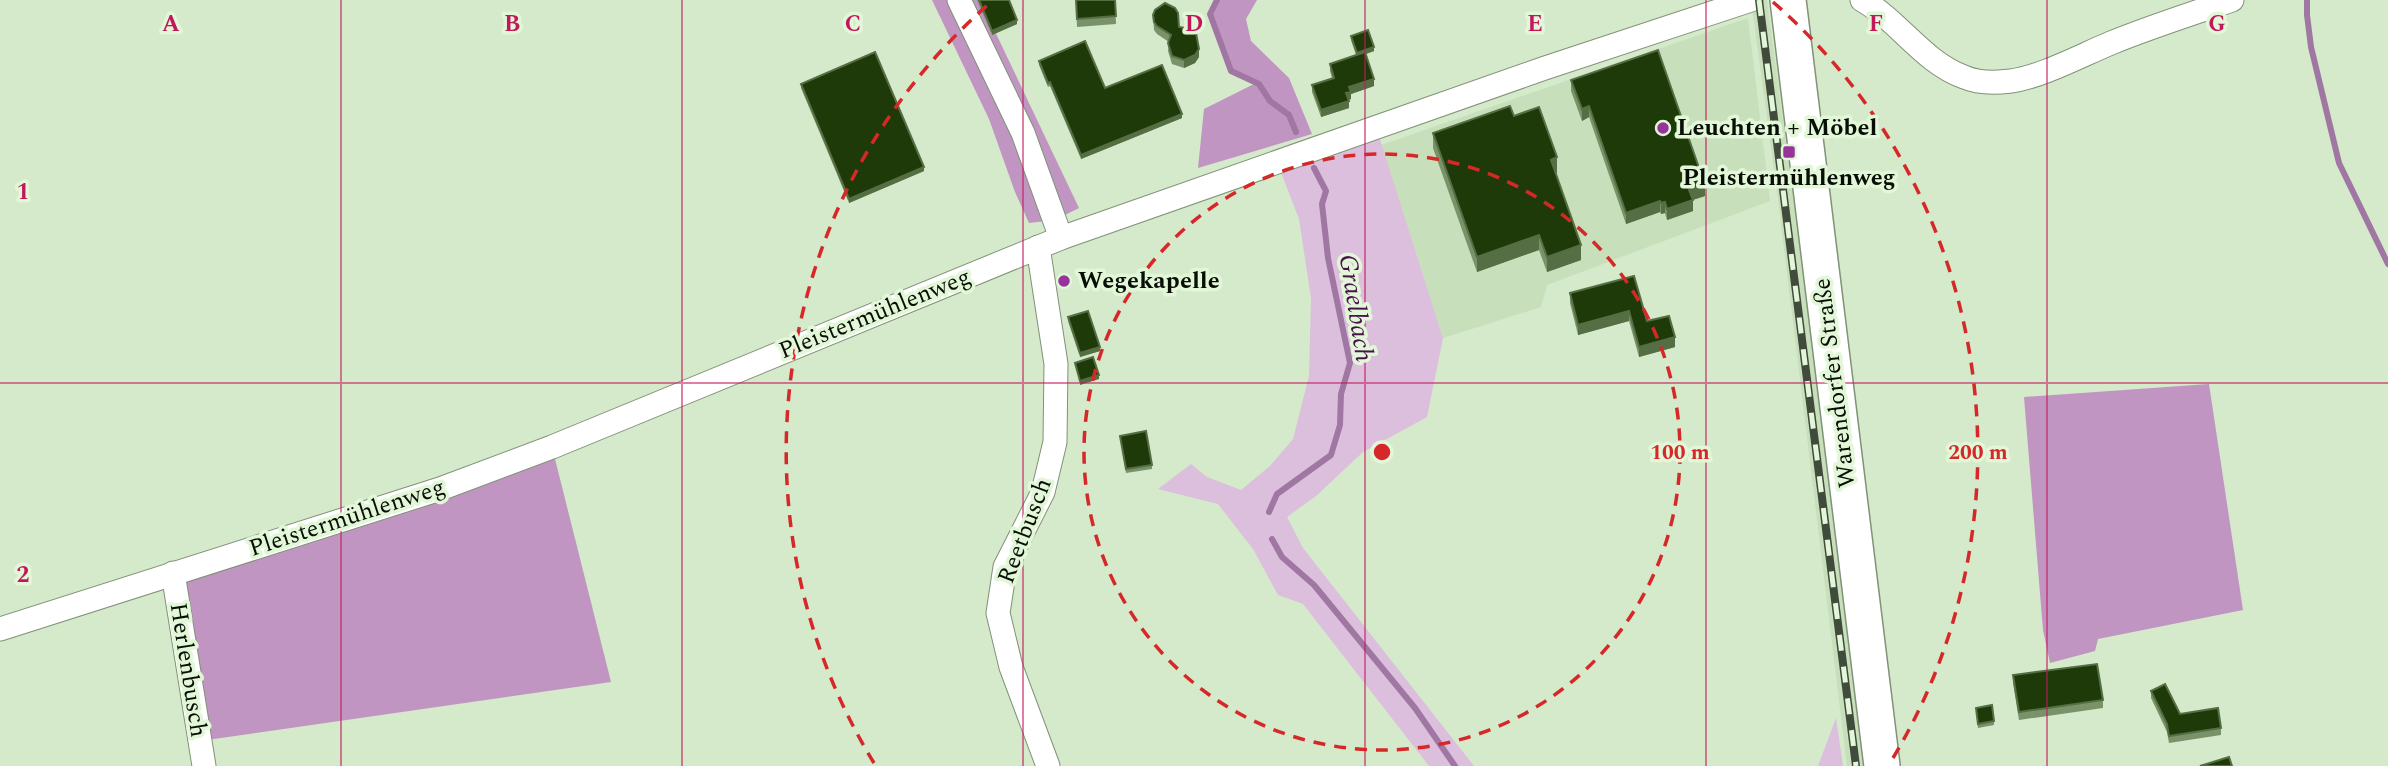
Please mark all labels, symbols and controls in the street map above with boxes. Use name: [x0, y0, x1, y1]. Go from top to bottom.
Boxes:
text: A: [162, 7, 180, 42]
text: B: [504, 7, 520, 42]
text: C: [845, 7, 861, 42]
text: D: [1185, 7, 1203, 42]
text: E: [1527, 7, 1543, 42]
text: F: [1869, 7, 1883, 42]
text: G: [2208, 7, 2226, 42]
place label: Leuchten + Möbel: [1677, 110, 1877, 146]
marker: Leuchten + Möbel: [1655, 120, 1671, 136]
marker: Pleistermühlenweg: [1781, 144, 1797, 160]
place label: Pleistermühlenweg: [1682, 160, 1896, 196]
text: 1: [17, 175, 29, 210]
water label: Graelbach: [1328, 251, 1384, 365]
street label: Pleistermühlenweg: [773, 259, 977, 369]
place label: Wegekapelle: [1078, 263, 1220, 299]
marker: Wegekapelle: [1056, 273, 1072, 289]
street label: Warendorfer Straße: [1804, 276, 1866, 490]
text: 100 m: [1650, 437, 1710, 469]
text: 200 m: [1948, 437, 2008, 469]
centre of rings: [1370, 440, 1394, 464]
street label: Pleistermühlenweg: [244, 469, 450, 567]
street label: Reetbusch: [988, 473, 1062, 589]
text: 2: [17, 558, 30, 593]
street label: Herlenbusch: [160, 600, 216, 740]

